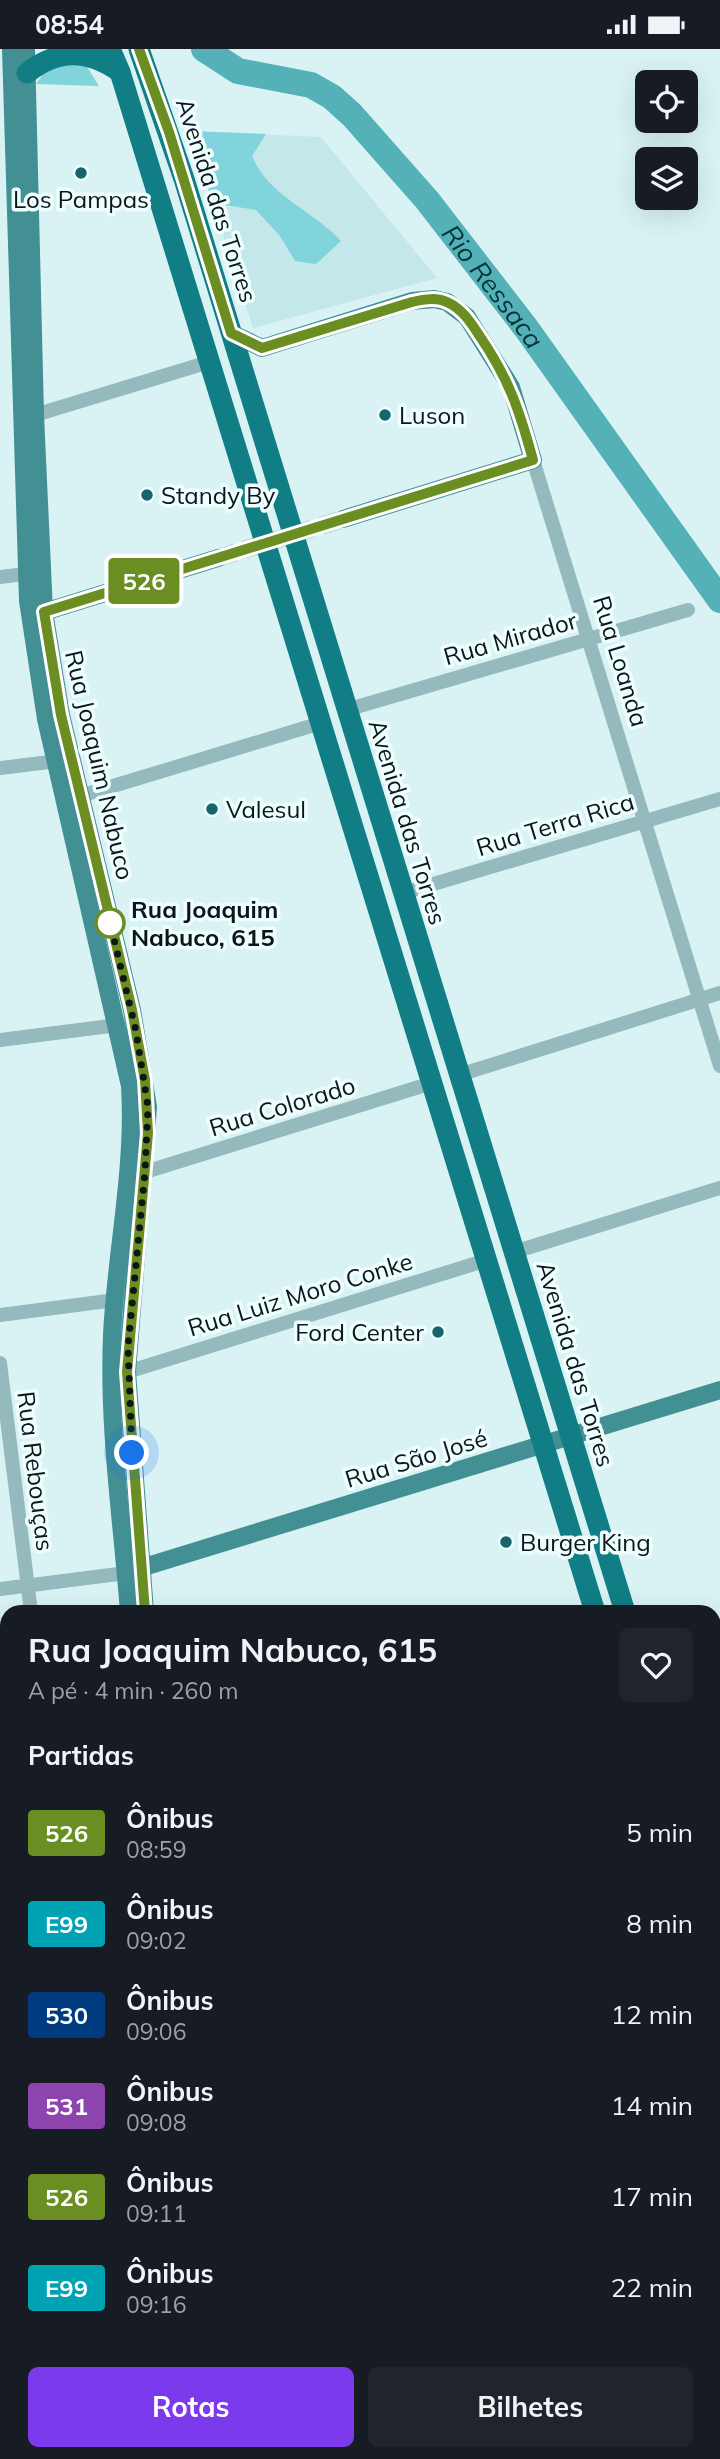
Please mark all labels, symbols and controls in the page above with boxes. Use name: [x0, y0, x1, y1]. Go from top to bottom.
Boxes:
text: 08:54: [35, 8, 104, 41]
map controls: [635, 70, 698, 210]
button: locate: [635, 70, 698, 133]
street label: Avenida das Torres: [170, 94, 264, 306]
button: layers: [635, 147, 698, 210]
marker: Los Pampas: [73, 165, 89, 181]
place label: Los Pampas: [13, 184, 149, 214]
water label: Rio Ressaca: [435, 218, 551, 354]
place label: Luson: [399, 400, 465, 430]
marker: Luson: [377, 407, 393, 423]
place label: Standy By: [161, 480, 276, 510]
marker: Standy By: [139, 487, 155, 503]
line badge: 526: [104, 558, 184, 604]
text: 526: [122, 566, 166, 596]
street label: Rua Loanda: [587, 592, 655, 730]
street label: Rua Mirador: [440, 605, 580, 671]
street label: Rua Joaquim Nabuco: [59, 647, 141, 883]
street label: Avenida das Torres: [363, 716, 453, 928]
street label: Rua Terra Rica: [473, 786, 637, 862]
place label: Valesul: [226, 794, 306, 824]
marker: Valesul: [204, 801, 220, 817]
place label: Rua Joaquim Nabuco, 615: [131, 894, 278, 952]
marker: Rua Joaquim Nabuco, 615: [95, 908, 125, 938]
street label: Rua Colorado: [205, 1070, 359, 1142]
street label: Rua Luiz Moro Conke: [184, 1246, 416, 1342]
street label: Avenida das Torres: [531, 1258, 621, 1470]
place label: Ford Center: [295, 1317, 424, 1347]
marker: Ford Center: [430, 1324, 446, 1340]
street label: Rua Rebouças: [11, 1389, 61, 1553]
street label: Rua São José: [341, 1422, 491, 1494]
your location: [114, 1435, 149, 1470]
place label: Burger King: [520, 1527, 651, 1557]
marker: Burger King: [498, 1534, 514, 1550]
button: heart: [619, 1628, 693, 1702]
text: Rua Joaquim Nabuco, 615: [28, 1629, 437, 1670]
text: A pé · 4 min · 260 m: [28, 1676, 238, 1705]
text: Partidas: [28, 1739, 134, 1772]
text: Ônibus: [126, 1802, 214, 1835]
text: 5 min: [626, 1816, 693, 1849]
text: 526: [45, 1818, 88, 1848]
text: 08:59: [126, 1835, 186, 1864]
text: Ônibus: [126, 1893, 214, 1926]
text: 8 min: [626, 1907, 693, 1940]
text: E99: [45, 1909, 88, 1939]
text: 09:02: [126, 1926, 186, 1955]
text: Ônibus: [126, 1984, 214, 2017]
text: 12 min: [611, 1998, 693, 2031]
text: 530: [45, 2000, 88, 2030]
text: 09:06: [126, 2017, 186, 2046]
text: Ônibus: [126, 2075, 214, 2108]
text: 14 min: [611, 2089, 693, 2122]
text: 531: [45, 2091, 88, 2121]
text: 09:08: [126, 2108, 186, 2137]
text: Ônibus: [126, 2166, 214, 2199]
text: 17 min: [611, 2180, 693, 2213]
text: 526: [45, 2182, 88, 2212]
text: 09:11: [126, 2199, 186, 2228]
text: Ônibus: [126, 2257, 214, 2290]
text: 22 min: [611, 2271, 693, 2304]
text: E99: [45, 2273, 88, 2303]
text: 09:16: [126, 2290, 186, 2319]
button: Rotas: [28, 2367, 354, 2447]
button: Bilhetes: [368, 2367, 693, 2447]

